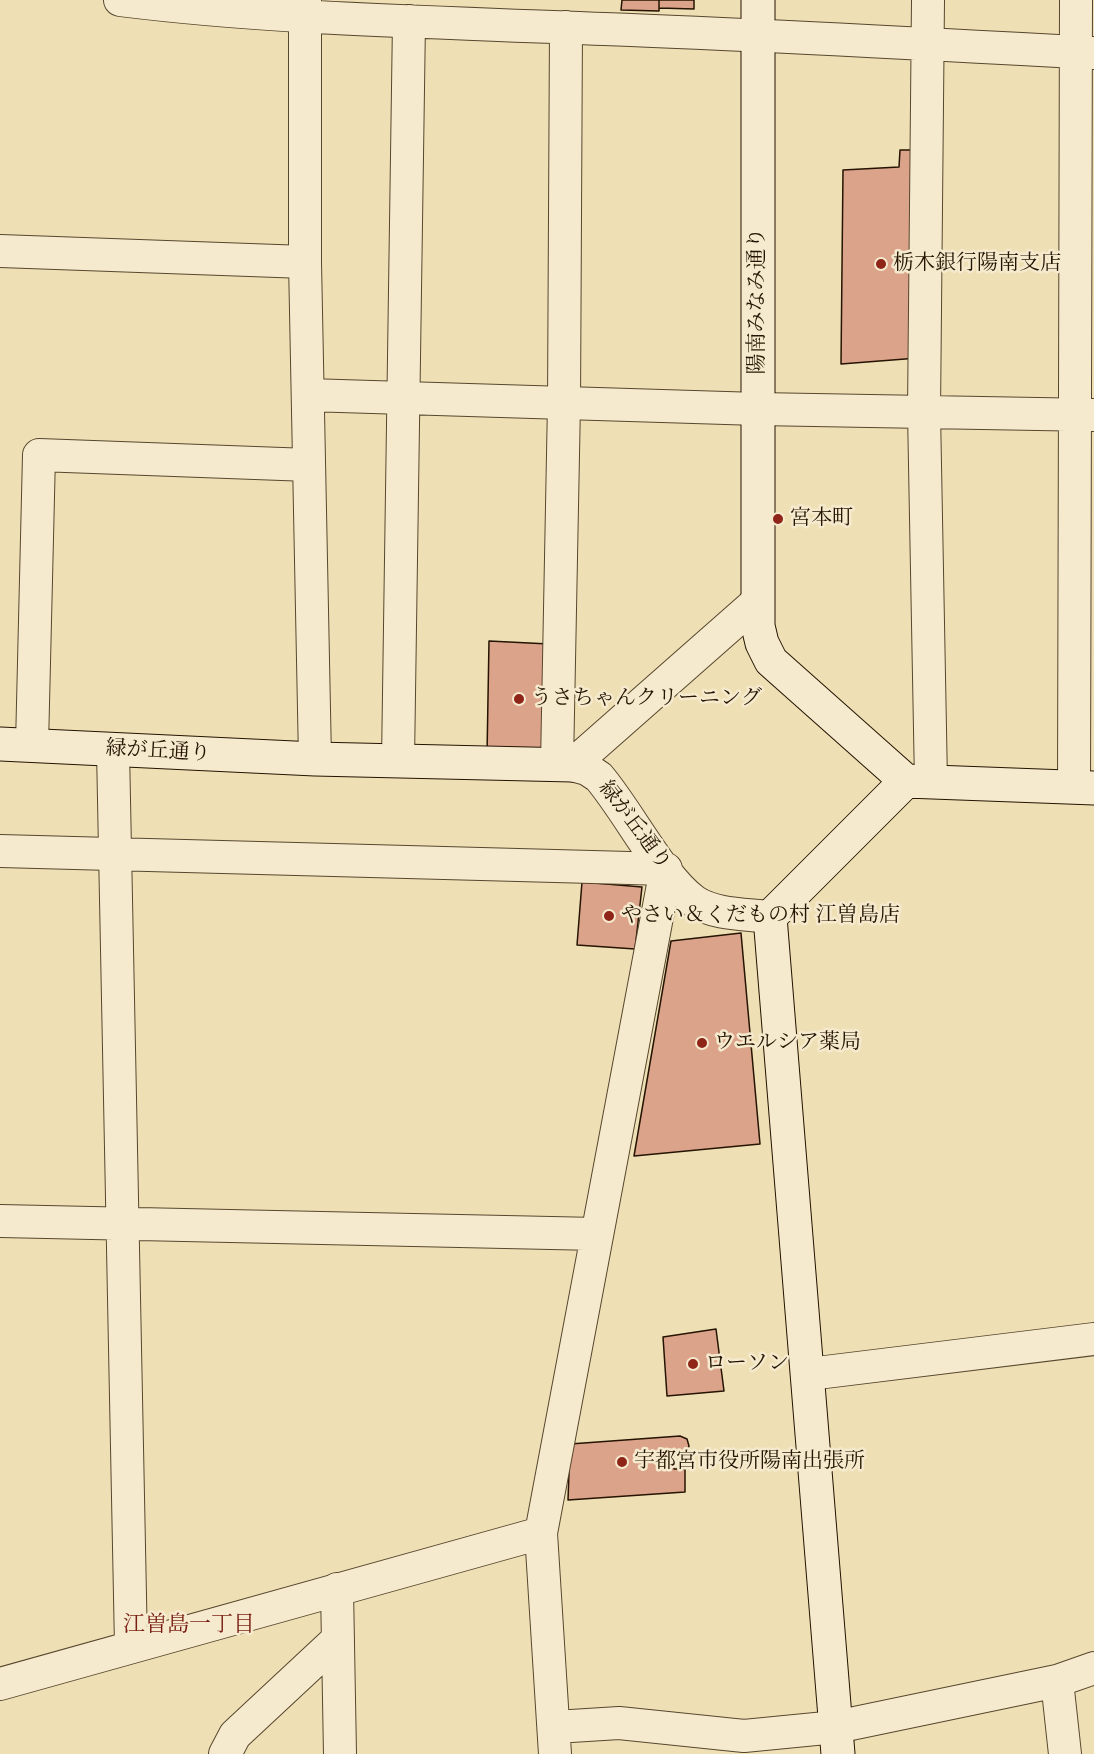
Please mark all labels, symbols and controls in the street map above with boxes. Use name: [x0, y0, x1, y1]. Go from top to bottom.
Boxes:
street label: 陽南みなみ通り: [745, 228, 771, 374]
place label: 栃木銀行陽南支店: [893, 251, 1061, 277]
marker: 栃木銀行陽南支店: [874, 257, 888, 271]
place label: 宮本町: [790, 506, 853, 532]
marker: 宮本町: [771, 512, 785, 526]
place label: うさちゃんクリーニング: [531, 686, 762, 712]
marker: うさちゃんクリーニング: [512, 692, 526, 706]
street label: 緑が丘通り: [105, 737, 211, 767]
street label: 緑が丘通り: [592, 776, 676, 876]
place label: やさい＆くだもの村 江曽島店: [621, 903, 900, 929]
marker: やさい＆くだもの村 江曽島店: [602, 909, 616, 923]
place label: ウエルシア薬局: [714, 1030, 861, 1056]
marker: ウエルシア薬局: [695, 1036, 709, 1050]
place label: ローソン: [705, 1351, 789, 1377]
marker: ローソン: [686, 1357, 700, 1371]
place label: 宇都宮市役所陽南出張所: [634, 1449, 865, 1475]
marker: 宇都宮市役所陽南出張所: [615, 1455, 629, 1469]
district label: 江曽島一丁目: [123, 1613, 255, 1639]

